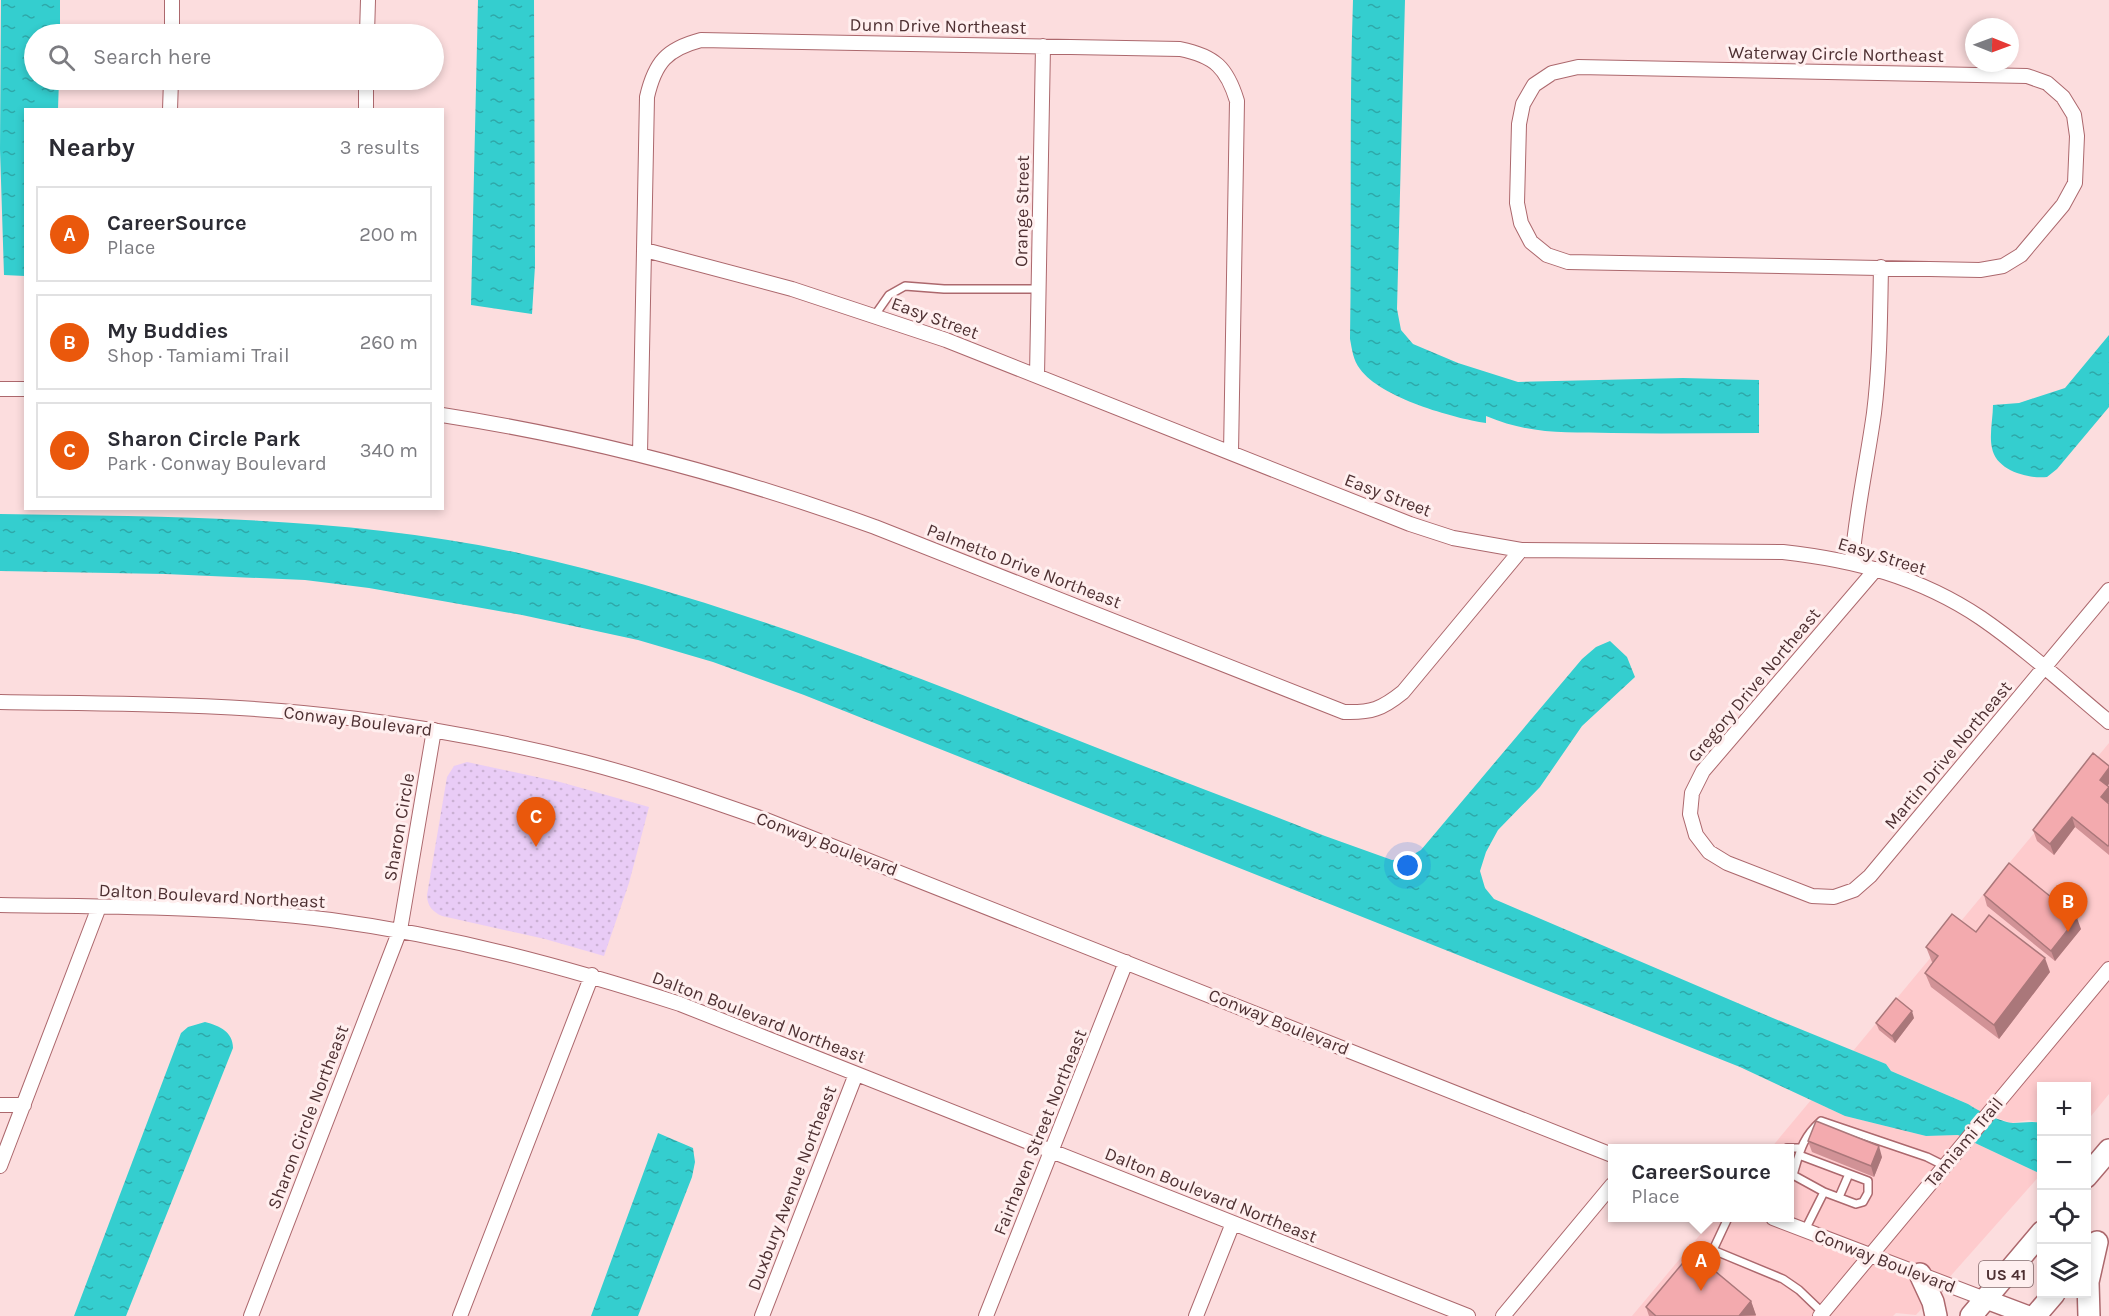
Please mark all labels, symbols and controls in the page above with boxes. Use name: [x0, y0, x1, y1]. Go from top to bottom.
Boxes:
street label: Dunn Drive Northeast: [849, 13, 1027, 39]
north arrow: [1965, 18, 2019, 72]
search box: [24, 24, 444, 90]
icon: search: [45, 41, 78, 74]
street label: Waterway Circle Northeast: [1728, 41, 1944, 67]
text: Search here: [93, 44, 211, 70]
text: Nearby: [48, 132, 135, 163]
text: 3 results: [340, 136, 420, 159]
street label: Orange Street: [1010, 155, 1034, 267]
text: CareerSource: [107, 210, 247, 236]
text: A: [63, 223, 76, 246]
text: 200 m: [359, 223, 418, 246]
text: Place: [107, 236, 155, 259]
street label: Easy Street: [888, 292, 982, 344]
text: My Buddies: [107, 318, 228, 344]
text: B: [63, 331, 76, 354]
text: 260 m: [360, 331, 418, 354]
text: Shop · Tamiami Trail: [107, 344, 290, 367]
text: Sharon Circle Park: [107, 426, 301, 452]
text: C: [63, 439, 76, 462]
text: 340 m: [360, 439, 418, 462]
text: Park · Conway Boulevard: [107, 452, 327, 475]
street label: Easy Street: [1341, 468, 1435, 522]
street label: Palmetto Drive Northeast: [924, 519, 1125, 613]
street label: Easy Street: [1835, 532, 1929, 580]
street label: Gregory Drive Northeast: [1683, 603, 1825, 767]
street label: Martin Drive Northeast: [1879, 676, 2017, 834]
street label: Conway Boulevard: [282, 701, 434, 741]
street label: Sharon Circle: [379, 771, 419, 883]
pin: C: [516, 798, 556, 847]
street label: Conway Boulevard: [753, 807, 901, 881]
your location: [1393, 851, 1422, 880]
street label: Dalton Boulevard Northeast: [98, 879, 326, 913]
pin: B: [2048, 882, 2088, 932]
street label: Dalton Boulevard Northeast: [649, 966, 869, 1068]
street label: Conway Boulevard: [1205, 984, 1353, 1060]
street label: Sharon Circle Northeast: [263, 1022, 353, 1212]
street label: Fairhaven Street Northeast: [989, 1026, 1092, 1238]
street label: Duxbury Avenue Northeast: [743, 1082, 841, 1294]
map controls: [2037, 1082, 2091, 1298]
button: +: [2037, 1082, 2091, 1136]
street label: Tamiami Trail: [1920, 1093, 2008, 1191]
button: −: [2037, 1136, 2091, 1190]
street label: Dalton Boulevard Northeast: [1102, 1142, 1320, 1248]
popup: [1608, 1144, 1794, 1222]
text: CareerSource: [1631, 1159, 1771, 1185]
text: Place: [1631, 1185, 1679, 1208]
button: locate: [2037, 1190, 2091, 1244]
street label: Conway Boulevard: [1811, 1224, 1959, 1298]
pin: A: [1682, 1242, 1720, 1291]
button: layers: [2037, 1244, 2091, 1298]
road number: US 41: [1979, 1261, 2033, 1287]

